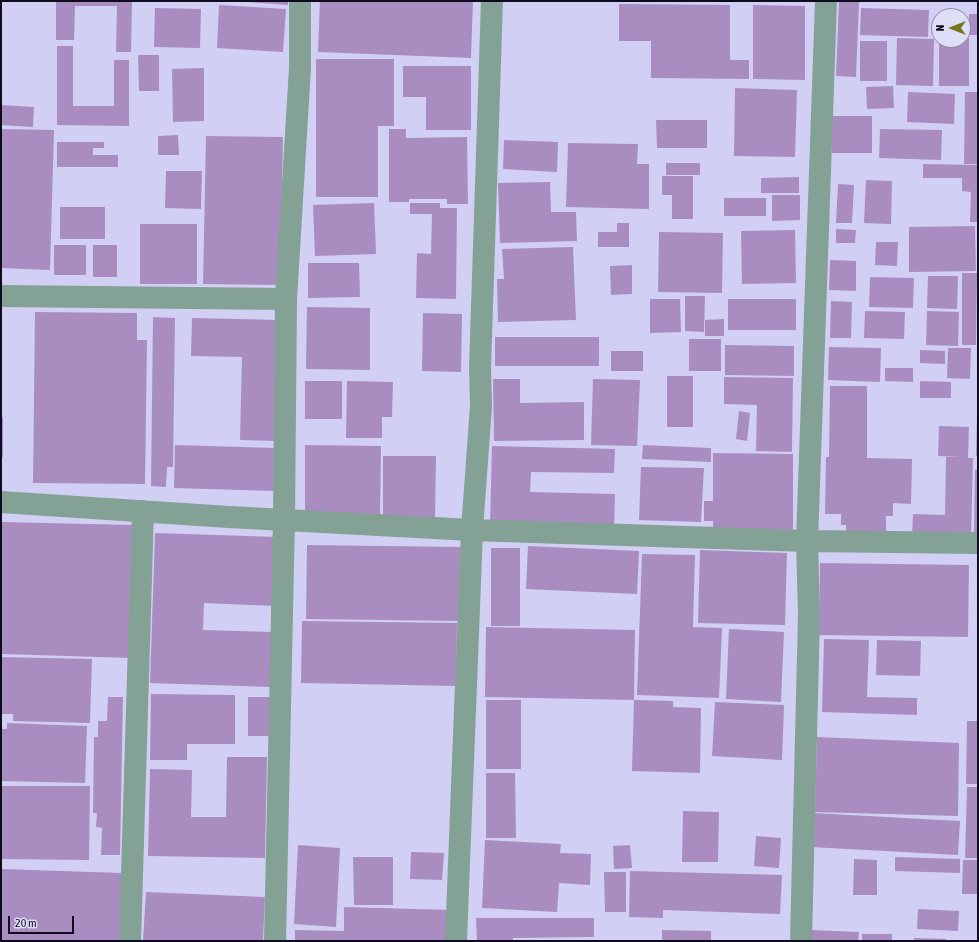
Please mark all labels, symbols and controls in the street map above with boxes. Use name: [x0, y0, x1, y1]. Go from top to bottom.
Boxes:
north arrow: [931, 8, 971, 48]
text: N: [934, 25, 946, 31]
scale bar: [10, 908, 76, 934]
text: 20 m: [15, 916, 37, 930]

